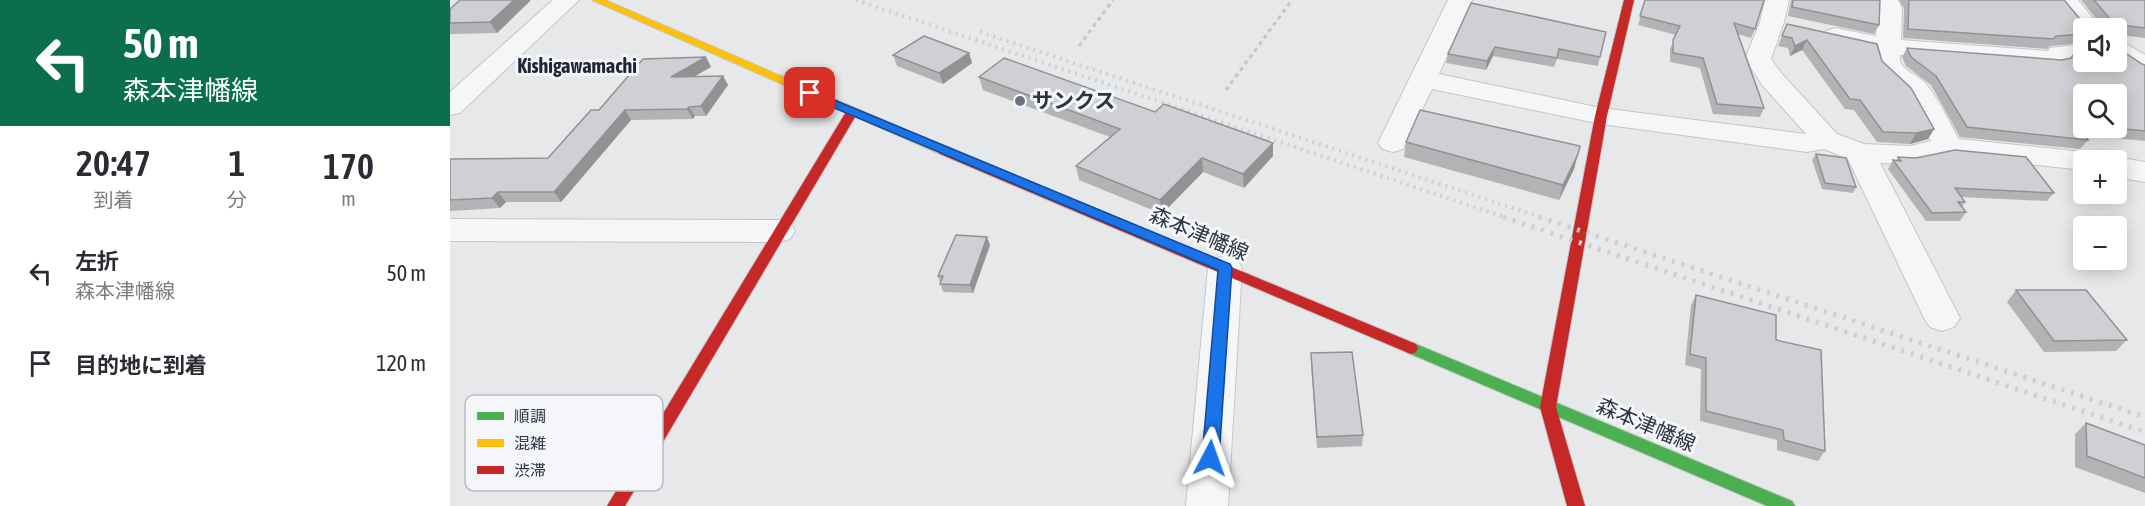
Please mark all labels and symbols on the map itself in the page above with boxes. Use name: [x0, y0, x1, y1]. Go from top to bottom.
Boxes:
district label: Kishigawamachi: [517, 54, 637, 77]
pin: [784, 67, 835, 118]
place label: サンクス: [1032, 88, 1115, 112]
marker: サンクス: [1013, 94, 1027, 108]
street label: 森本津幡線: [1146, 202, 1252, 265]
street label: 森本津幡線: [1593, 393, 1699, 456]
legend: [465, 395, 663, 491]
text: 順調: [514, 407, 546, 425]
position arrow: [1178, 426, 1242, 490]
text: 混雑: [514, 434, 546, 452]
text: 渋滞: [514, 461, 546, 479]

